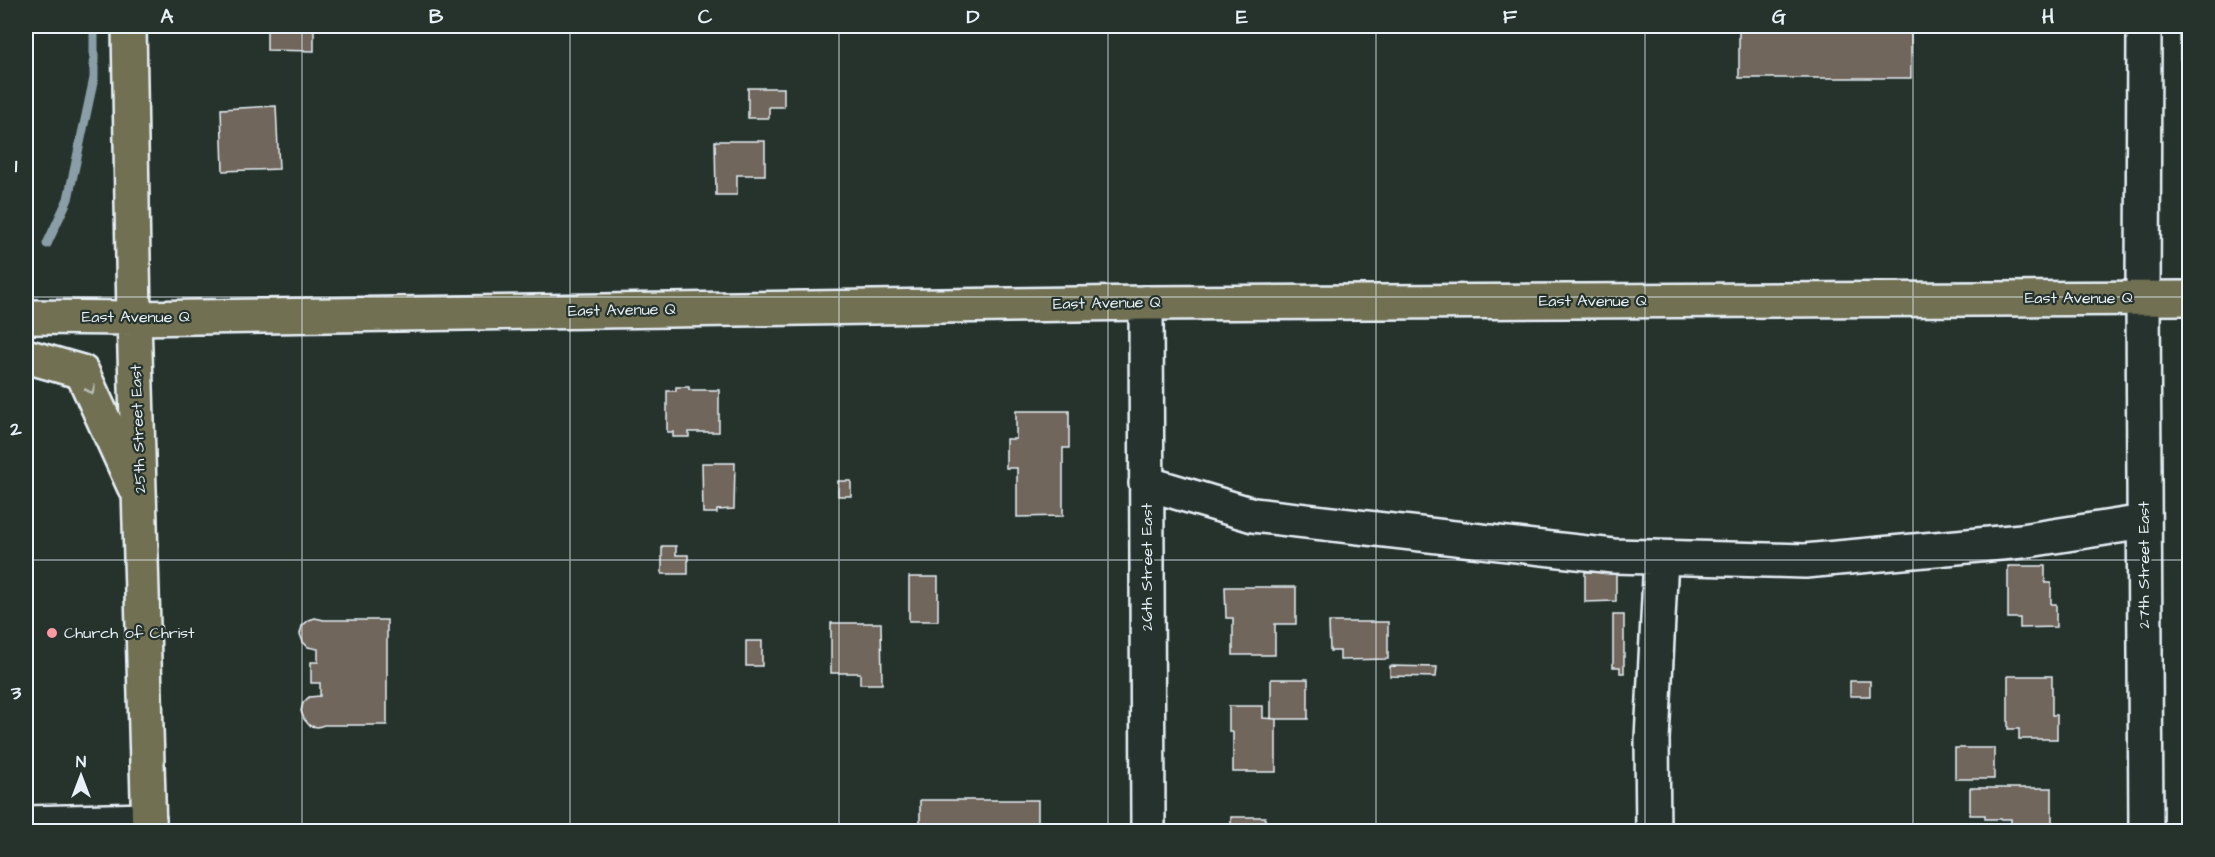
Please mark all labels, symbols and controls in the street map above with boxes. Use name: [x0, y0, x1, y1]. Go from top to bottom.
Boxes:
text: A: [161, 3, 174, 31]
text: B: [429, 3, 444, 31]
text: C: [698, 3, 713, 31]
text: D: [967, 3, 980, 31]
text: E: [1236, 3, 1248, 31]
text: F: [1503, 3, 1518, 31]
text: G: [1772, 3, 1786, 31]
text: H: [2042, 3, 2054, 31]
text: 1: [15, 152, 18, 180]
street label: East Avenue Q: [2025, 287, 2133, 309]
street label: East Avenue Q: [1539, 290, 1647, 312]
street label: East Avenue Q: [1053, 291, 1161, 315]
street label: East Avenue Q: [568, 298, 676, 322]
street label: East Avenue Q: [82, 306, 190, 328]
street label: 25th Street East: [125, 364, 151, 494]
one-way arrow: [83, 384, 95, 395]
text: 2: [9, 415, 22, 443]
street label: 27th Street East: [2133, 501, 2155, 629]
street label: 26th Street East: [1136, 503, 1158, 631]
place label: Church of Christ: [64, 622, 195, 644]
marker: Church of Christ: [45, 626, 59, 640]
text: 3: [10, 679, 22, 707]
north arrow: [51, 746, 111, 806]
text: N: [76, 751, 86, 773]

